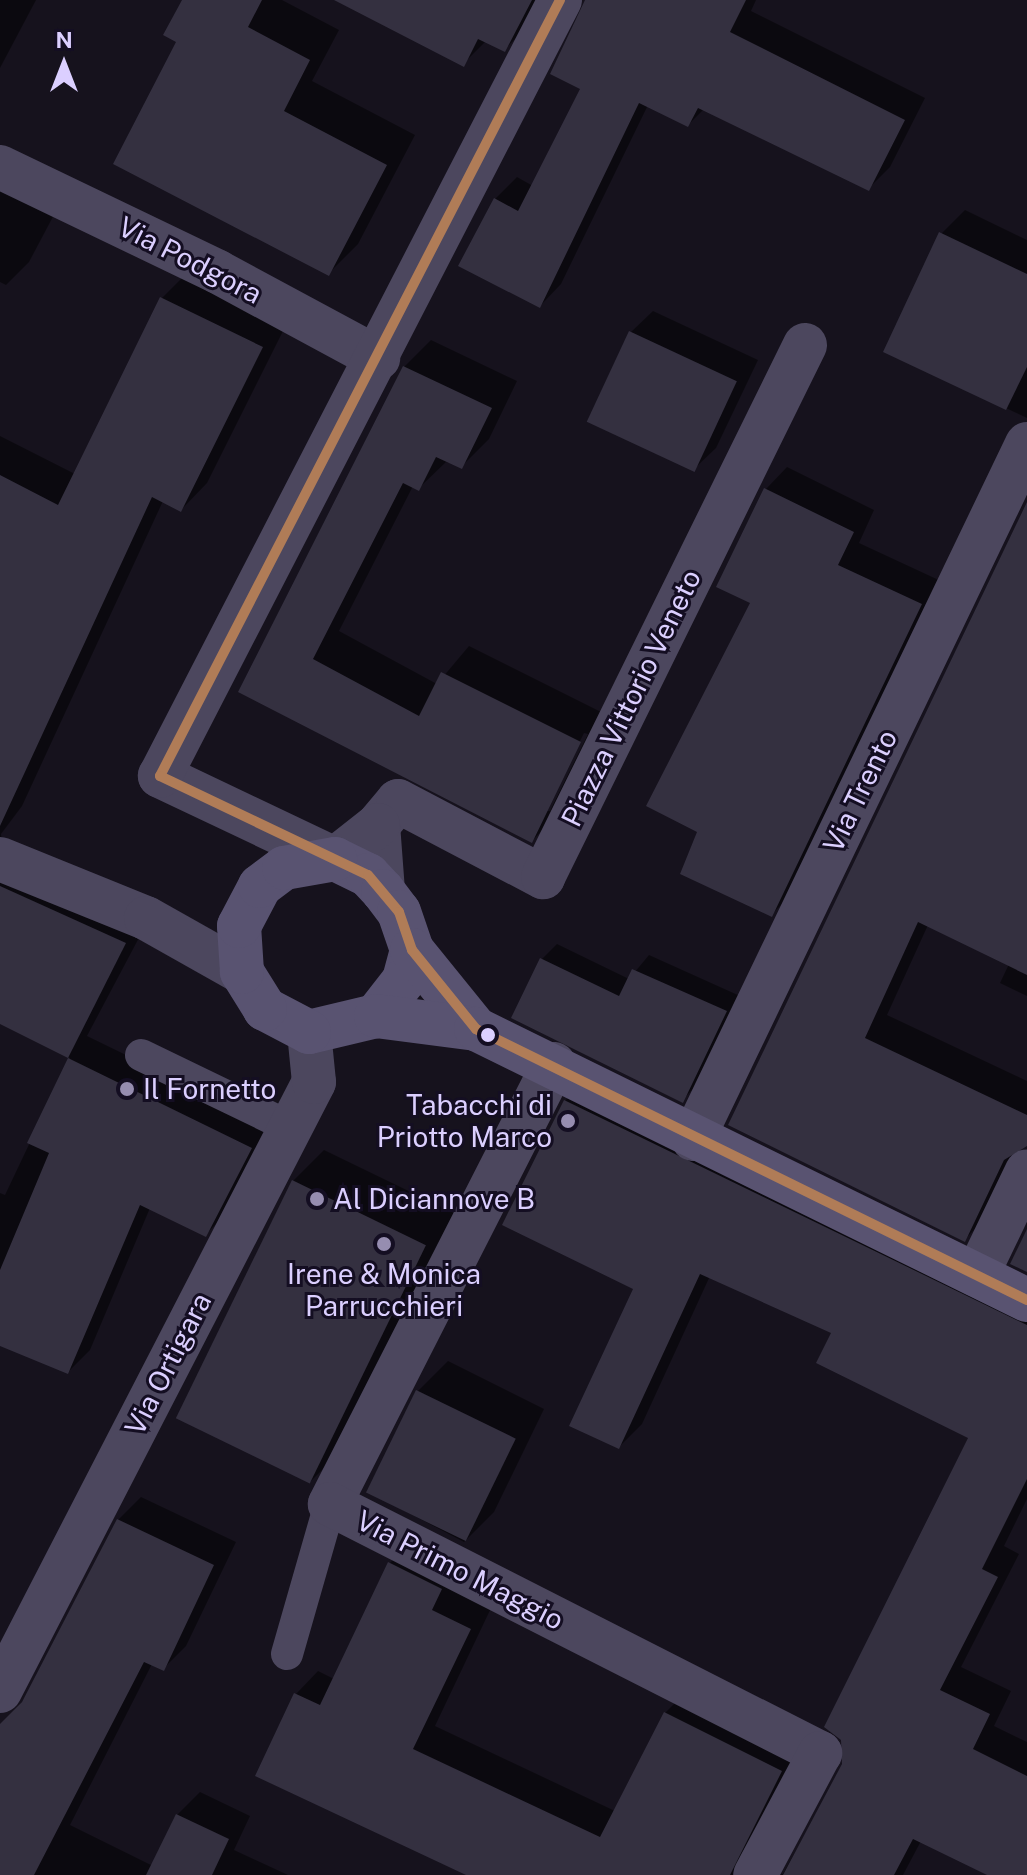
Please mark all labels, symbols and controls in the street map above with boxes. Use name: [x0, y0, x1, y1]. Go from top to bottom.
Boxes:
north arrow: [24, 24, 104, 104]
text: N: [55, 27, 73, 53]
street label: Via Podgora: [112, 209, 268, 311]
street label: Piazza Vittorio Veneto: [554, 563, 708, 833]
street label: Via Trento: [816, 724, 904, 858]
unlabelled marker: [480, 1027, 496, 1043]
place label: Il Fornetto: [143, 1072, 276, 1106]
marker: Il Fornetto: [118, 1080, 136, 1098]
place label: Tabacchi di Priotto Marco: [377, 1088, 552, 1154]
marker: Tabacchi di Priotto Marco: [559, 1112, 577, 1130]
place label: Al Diciannove B: [333, 1182, 535, 1216]
marker: Al Diciannove B: [308, 1190, 326, 1208]
marker: Irene & Monica Parrucchieri: [375, 1235, 393, 1253]
place label: Irene & Monica Parrucchieri: [287, 1257, 481, 1323]
street label: Via Ortigara: [118, 1287, 218, 1441]
street label: Via Primo Maggio: [351, 1503, 569, 1637]

